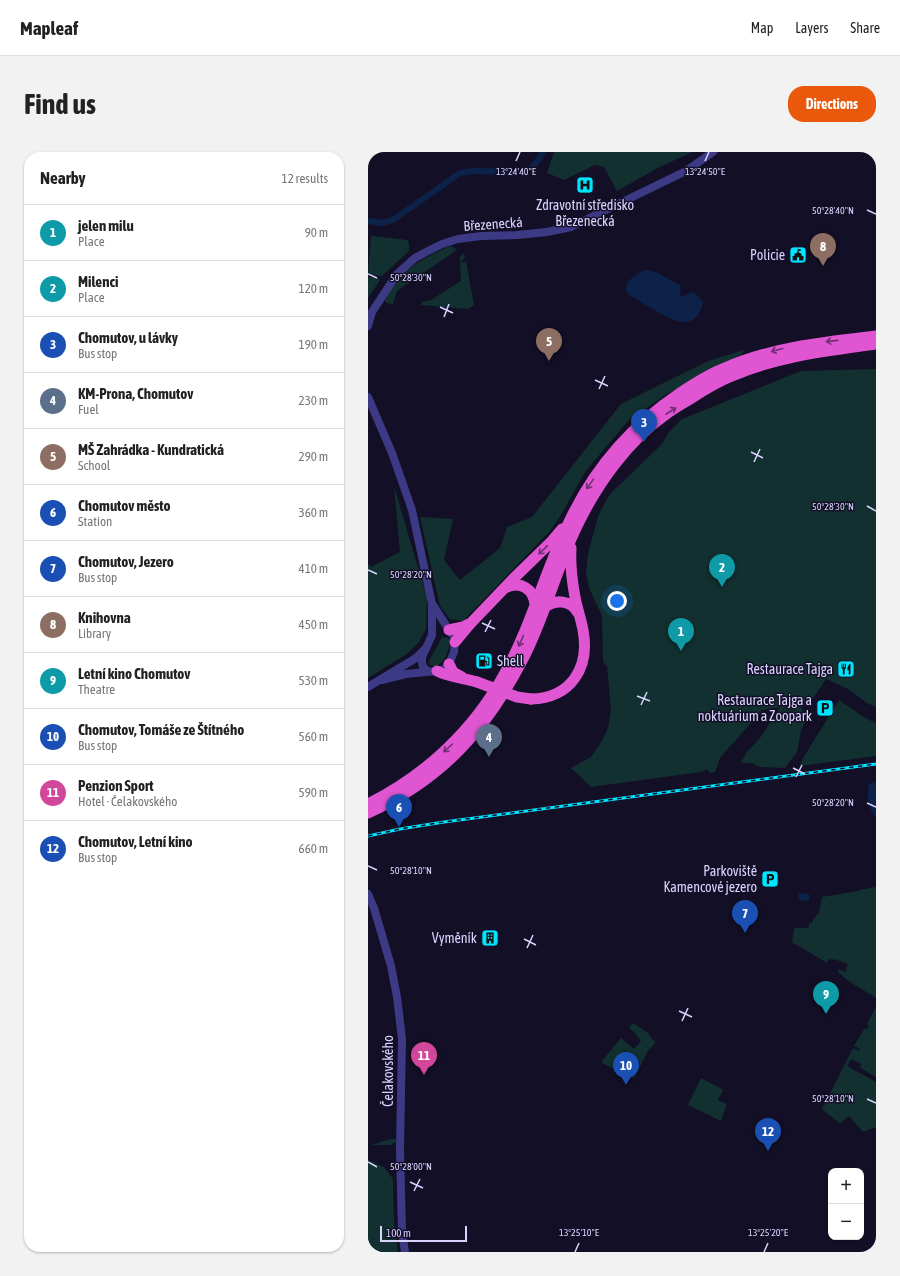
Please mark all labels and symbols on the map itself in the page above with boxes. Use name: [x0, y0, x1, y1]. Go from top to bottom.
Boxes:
text: 13°24'40"E: [496, 166, 537, 177]
text: 13°24'50"E: [685, 166, 726, 177]
hospital icon: Zdravotní středisko Březenecká: [575, 175, 595, 195]
place label: Zdravotní středisko Březenecká: [536, 197, 634, 229]
text: 50°28'40"N: [812, 205, 854, 216]
street label: Březenecká: [463, 214, 523, 234]
pin: 8: [810, 233, 836, 266]
public building icon: Policie: [788, 245, 808, 265]
place label: Policie: [750, 247, 785, 263]
text: 50°28'30"N: [390, 272, 432, 283]
pin: 5: [536, 328, 562, 361]
one-way arrow: [826, 338, 839, 345]
one-way arrow: [771, 347, 784, 355]
one-way arrow: [665, 407, 676, 415]
pin: 3: [631, 409, 657, 442]
one-way arrow: [586, 478, 594, 489]
text: 50°28'30"N: [812, 501, 854, 512]
one-way arrow: [538, 545, 548, 554]
pin: 2: [709, 554, 735, 587]
text: 50°28'20"N: [390, 569, 432, 580]
your location: [607, 591, 627, 611]
pin: 1: [668, 618, 694, 651]
one-way arrow: [516, 635, 524, 647]
fuel station icon: Shell: [474, 651, 494, 671]
place label: Shell: [497, 653, 524, 669]
restaurant icon: Restaurace Tajga: [836, 659, 856, 679]
place label: Restaurace Tajga: [746, 661, 833, 677]
place label: Restaurace Tajga a noktuárium a Zoopark: [698, 692, 812, 724]
parking icon: Restaurace Tajga a noktuárium a Zoopark: [815, 698, 835, 718]
pin: 4: [476, 724, 502, 757]
one-way arrow: [443, 743, 453, 753]
pin: 6: [386, 794, 412, 827]
text: 50°28'20"N: [812, 797, 854, 808]
place label: Parkoviště Kamencové jezero: [664, 863, 757, 895]
text: 50°28'10"N: [390, 865, 432, 876]
parking icon: Parkoviště Kamencové jezero: [760, 869, 780, 889]
pin: 7: [732, 900, 758, 933]
building icon: Vyměník: [480, 928, 500, 948]
place label: Vyměník: [432, 930, 477, 946]
pin: 9: [813, 981, 839, 1014]
street label: Čelakovského: [379, 1035, 396, 1107]
pin: 11: [411, 1042, 437, 1075]
pin: 10: [613, 1052, 639, 1085]
text: 50°28'10"N: [812, 1093, 854, 1104]
pin: 12: [755, 1118, 781, 1151]
text: 50°28'00"N: [390, 1161, 432, 1172]
scale bar: [380, 1224, 467, 1243]
text: 13°25'10"E: [559, 1227, 600, 1238]
text: 13°25'20"E: [748, 1227, 789, 1238]

